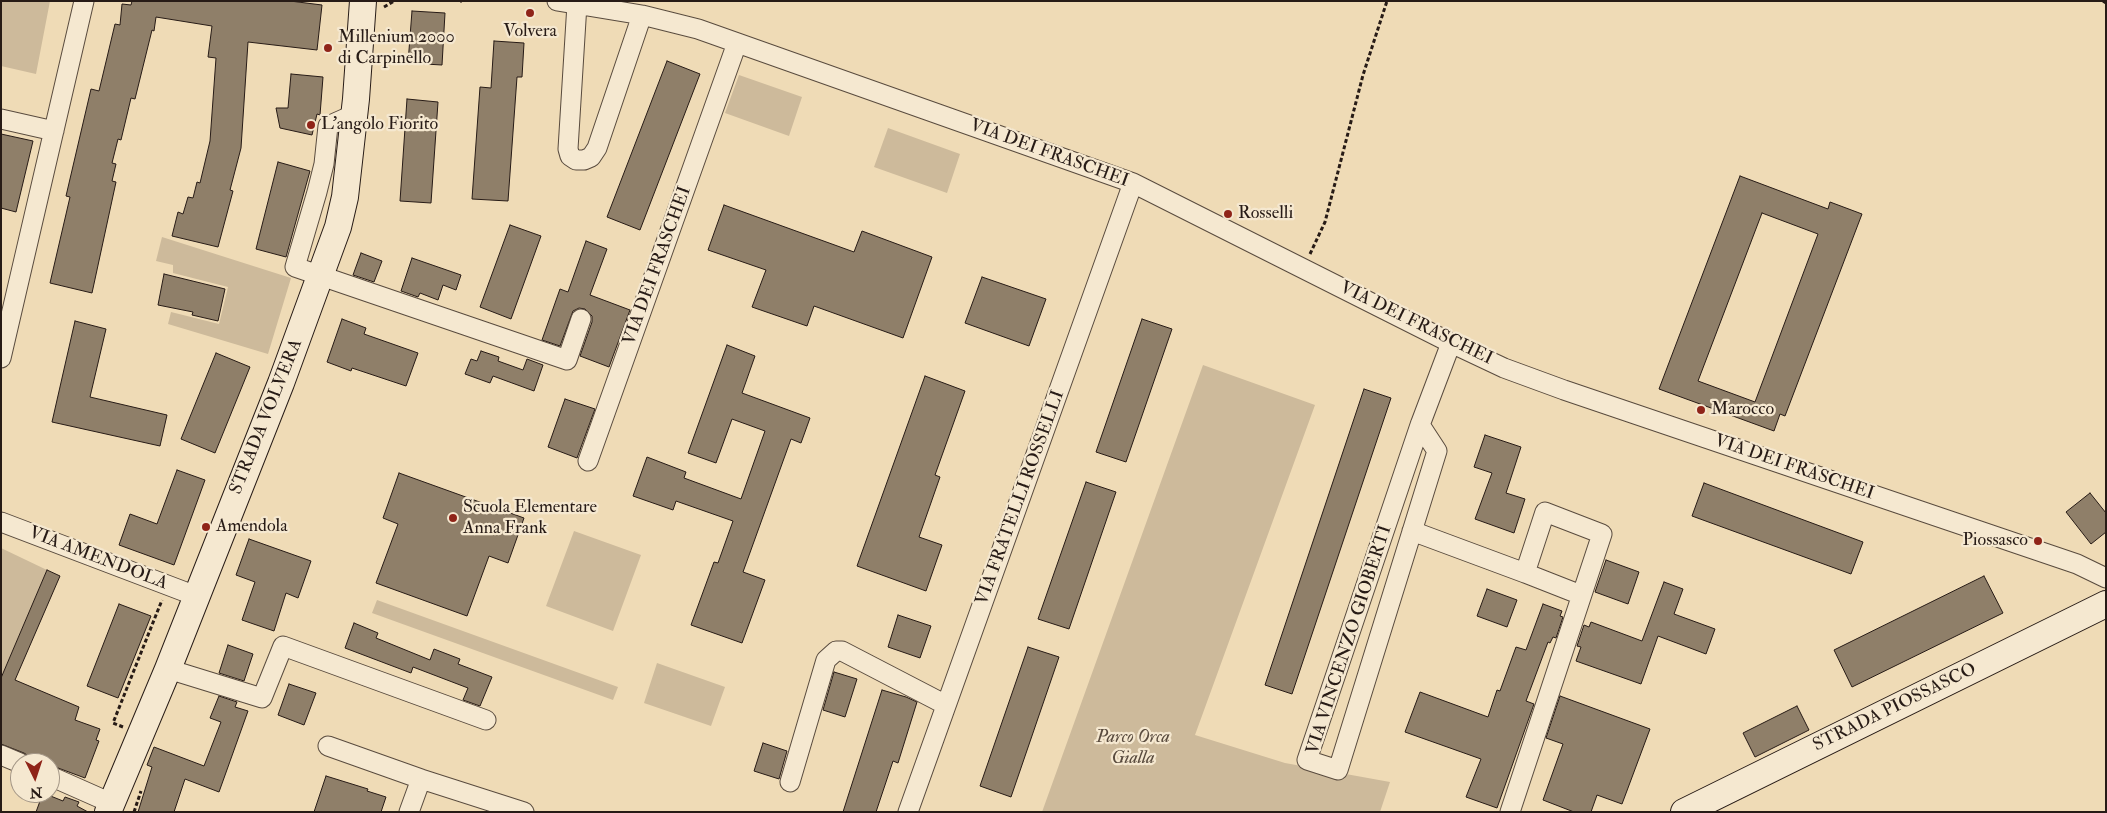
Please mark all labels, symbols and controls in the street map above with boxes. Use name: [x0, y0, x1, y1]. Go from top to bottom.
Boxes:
marker: Volvera: [524, 7, 536, 19]
place label: Volvera: [503, 21, 557, 43]
place label: Millenium 2000 di Carpinello: [338, 27, 455, 70]
marker: Millenium 2000 di Carpinello: [322, 42, 334, 54]
place label: L'angolo Fiorito: [321, 114, 438, 136]
street label: VIA DEI FRASCHEI: [967, 115, 1131, 193]
marker: L'angolo Fiorito: [305, 119, 317, 131]
street label: VIA DEI FRASCHEI: [619, 184, 697, 348]
place label: Rosselli: [1238, 203, 1293, 225]
marker: Rosselli: [1222, 208, 1234, 220]
street label: VIA DEI FRASCHEI: [1336, 278, 1496, 370]
street label: STRADA VOLVERA: [226, 336, 308, 498]
street label: VIA FRATELLI ROSSELLI: [972, 388, 1070, 608]
place label: Marocco: [1711, 399, 1774, 421]
marker: Marocco: [1695, 404, 1707, 416]
street label: VIA DEI FRASCHEI: [1711, 431, 1877, 505]
place label: Scuola Elementare Anna Frank: [463, 497, 597, 540]
marker: Scuola Elementare Anna Frank: [447, 512, 459, 524]
place label: Amendola: [216, 516, 288, 538]
marker: Amendola: [200, 521, 212, 533]
street label: VIA AMENDOLA: [25, 523, 171, 595]
street label: VIA VINCENZO GIOBERTI: [1303, 523, 1397, 757]
place label: Piossasco: [1962, 530, 2028, 552]
marker: Piossasco: [2032, 535, 2044, 547]
street label: STRADA PIOSSASCO: [1810, 659, 1980, 757]
park label: Parco Orca Gialla: [1096, 727, 1170, 770]
north arrow: [10, 753, 60, 803]
text: N: [29, 784, 43, 801]

